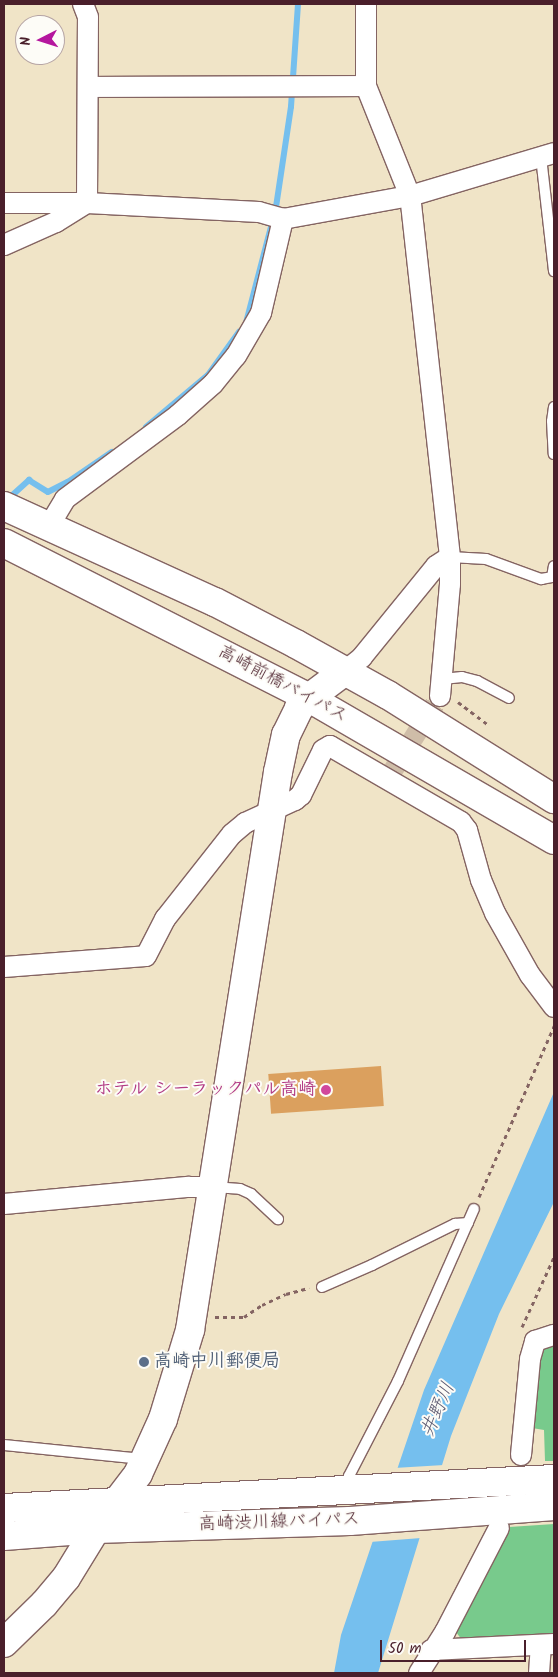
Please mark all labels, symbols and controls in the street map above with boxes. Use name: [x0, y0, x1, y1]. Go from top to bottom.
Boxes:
north arrow: [15, 15, 65, 65]
text: N: [15, 36, 37, 47]
street label: 高崎前橋バイパス: [213, 642, 351, 728]
place label: ホテル シーラックパル高崎: [93, 1079, 316, 1101]
marker: ホテル シーラックパル高崎: [320, 1084, 332, 1096]
place label: 高崎中川郵便局: [154, 1351, 280, 1373]
marker: 高崎中川郵便局: [138, 1356, 150, 1368]
water label: 井野川: [417, 1379, 461, 1441]
street label: 高崎渋川線バイパス: [198, 1509, 360, 1537]
scale bar: [383, 1630, 529, 1662]
text: 50 m: [388, 1637, 422, 1661]

